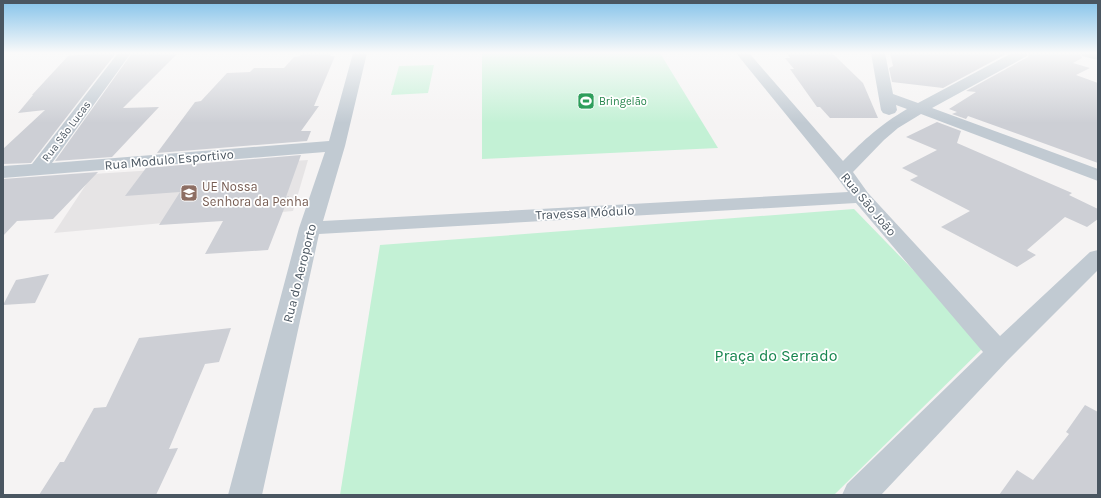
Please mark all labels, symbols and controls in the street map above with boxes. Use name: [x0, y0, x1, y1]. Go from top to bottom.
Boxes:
sports icon: Bringelão: [576, 91, 596, 111]
place label: Bringelão: [599, 95, 647, 108]
street label: Rua São Lucas: [39, 98, 94, 164]
street label: Rua Modulo Esportivo: [104, 146, 234, 173]
street label: Rua São João: [838, 170, 899, 239]
place label: UE Nossa Senhora da Penha: [202, 179, 309, 209]
school or university icon: UE Nossa Senhora da Penha: [179, 183, 199, 203]
street label: Travessa Módulo: [535, 202, 635, 223]
street label: Rua do Aeroporto: [280, 222, 319, 324]
park label: Praça do Serrado: [715, 346, 837, 365]

